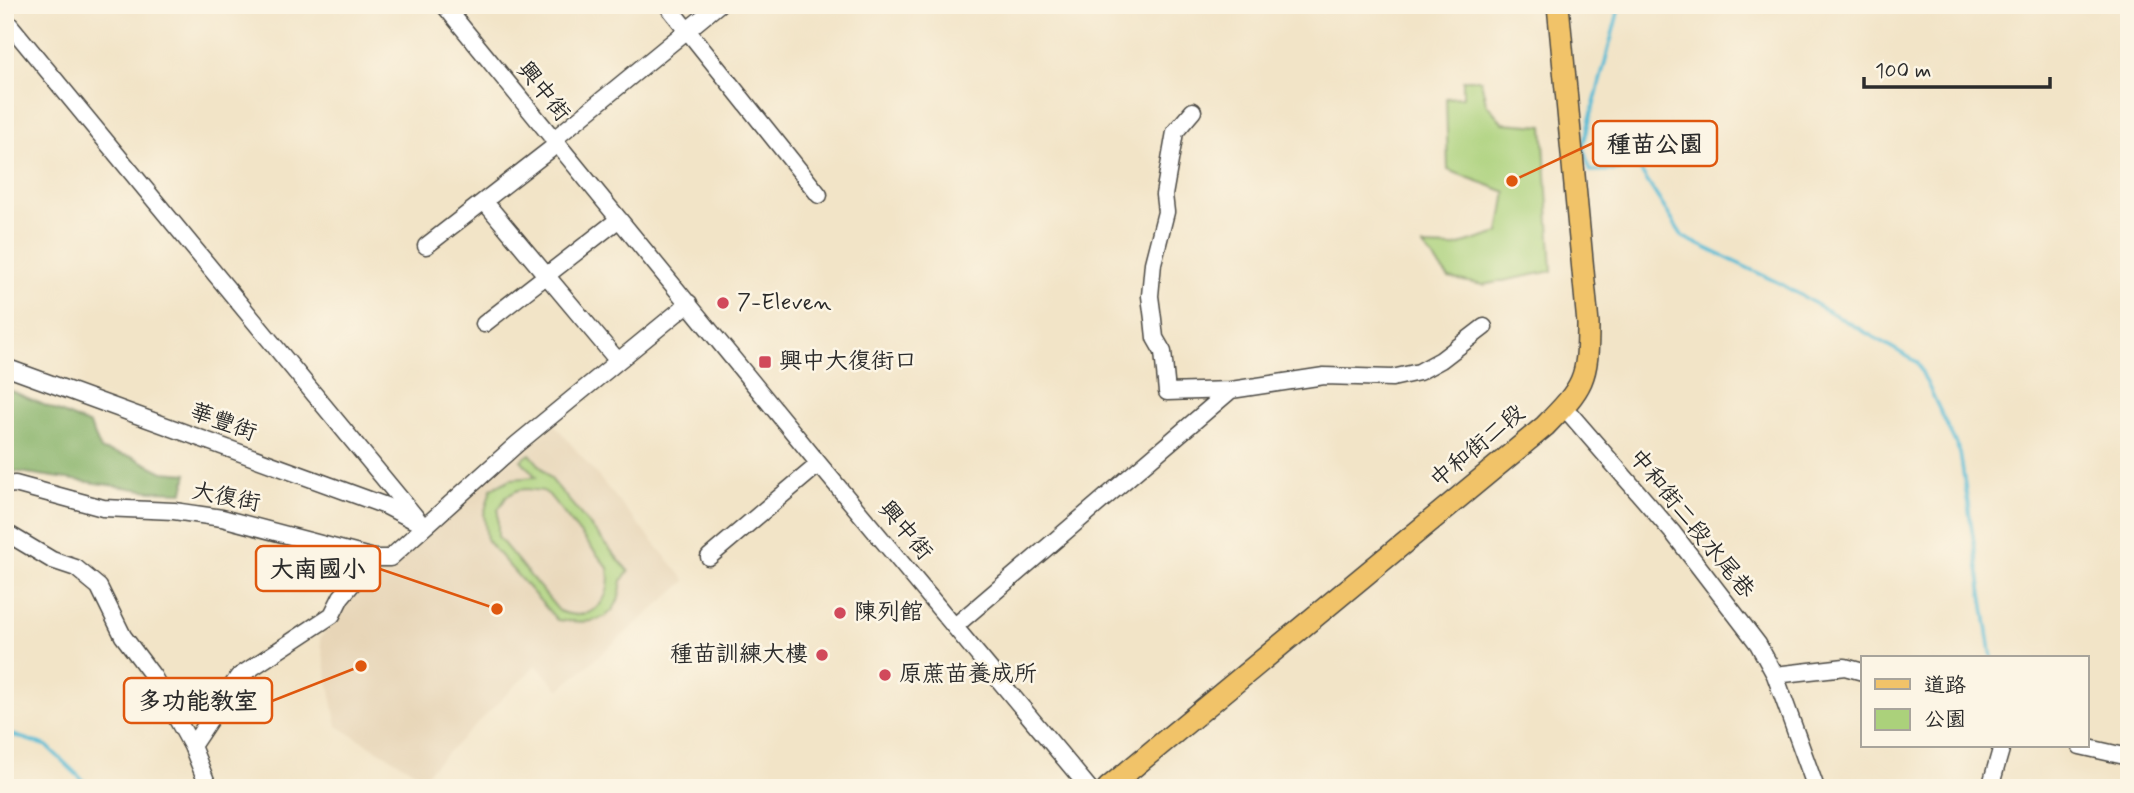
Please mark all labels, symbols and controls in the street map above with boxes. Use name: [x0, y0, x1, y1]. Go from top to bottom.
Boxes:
scale bar: [1864, 46, 2050, 90]
street label: 興中街: [510, 56, 576, 128]
text: 100 m: [1875, 57, 1931, 85]
callout: 種苗公園: [1593, 121, 1717, 166]
text: 種苗公園: [1607, 130, 1703, 161]
place label: 7-Eleven: [737, 288, 832, 318]
marker: 7-Eleven: [715, 295, 731, 311]
place label: 興中大復街口: [779, 347, 917, 377]
marker: 興中大復街口: [757, 354, 773, 370]
street label: 華豐街: [185, 397, 261, 449]
street label: 中和街二段: [1424, 399, 1532, 495]
street label: 中和街二段水尾巷: [1621, 443, 1761, 606]
street label: 大復街: [189, 477, 263, 519]
street label: 興中街: [871, 495, 939, 567]
callout: 大南國小: [256, 546, 380, 591]
text: 大南國小: [270, 555, 366, 586]
place label: 陳列館: [854, 598, 923, 628]
marker: 陳列館: [832, 605, 848, 621]
place label: 種苗訓練大樓: [670, 640, 808, 670]
marker: 種苗訓練大樓: [814, 647, 830, 663]
legend: [1861, 656, 2088, 748]
place label: 原蔗苗養成所: [899, 660, 1037, 690]
marker: 原蔗苗養成所: [877, 667, 893, 683]
text: 道路: [1924, 672, 1966, 700]
callout: 多功能教室: [124, 678, 272, 723]
text: 多功能教室: [138, 687, 258, 718]
text: 公園: [1924, 706, 1966, 734]

